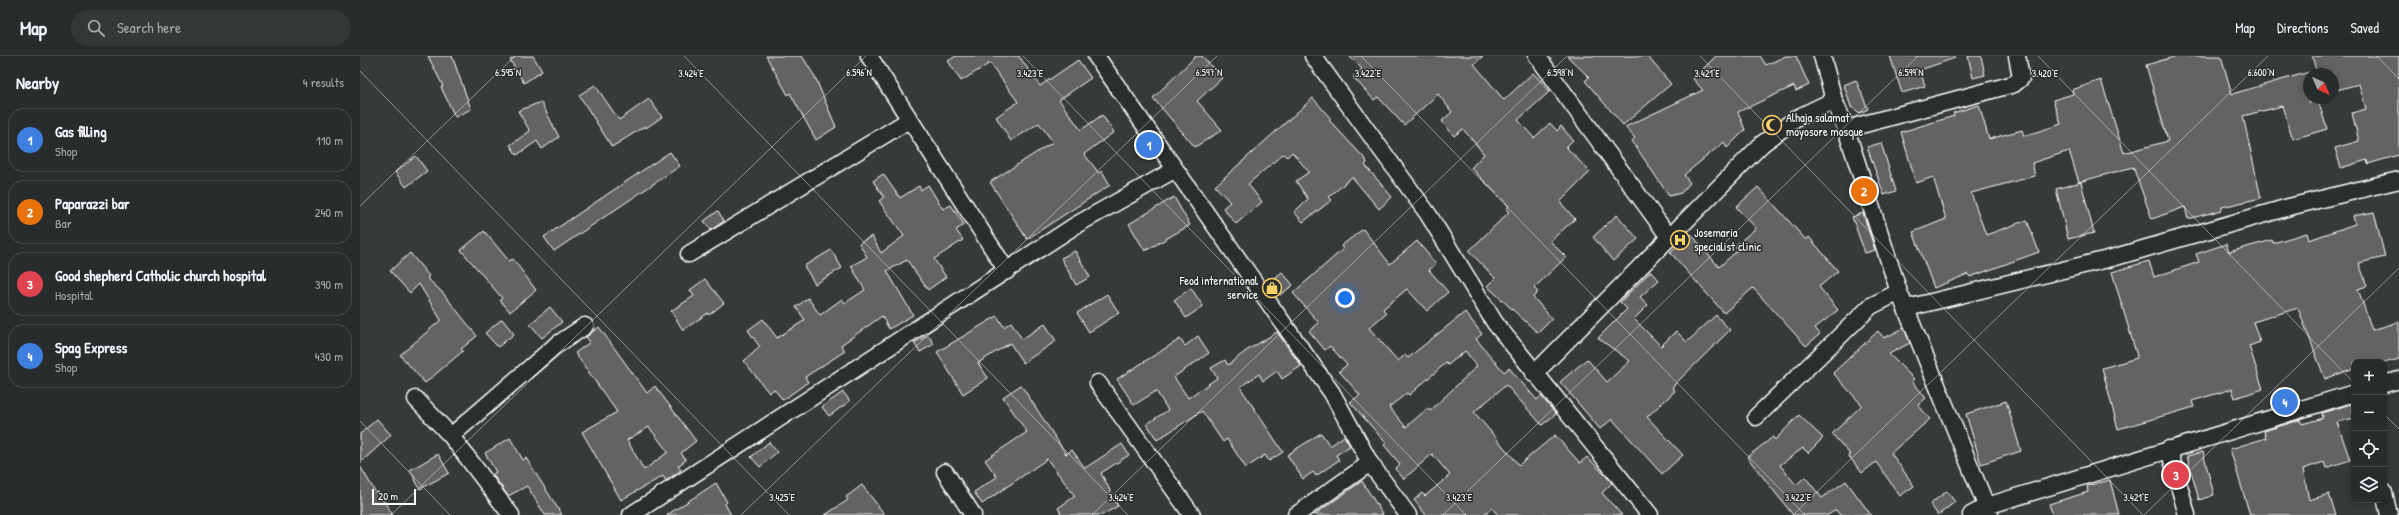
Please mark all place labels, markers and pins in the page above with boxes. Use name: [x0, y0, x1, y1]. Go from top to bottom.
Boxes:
place label: Alhaja salamat moyosore mosque: [1786, 109, 1863, 140]
mosque icon: Alhaja salamat moyosore mosque: [1761, 114, 1783, 136]
pin: 1: [1136, 130, 1162, 160]
pin: 2: [1851, 176, 1877, 206]
place label: Josemaria specialist clinic: [1694, 224, 1762, 255]
hospital icon: Josemaria specialist clinic: [1669, 229, 1691, 251]
place label: Feod international service: [1179, 272, 1259, 303]
shop icon: Feod international service: [1261, 277, 1283, 299]
pin: 4: [2272, 387, 2298, 417]
pin: 3: [2163, 460, 2189, 490]

